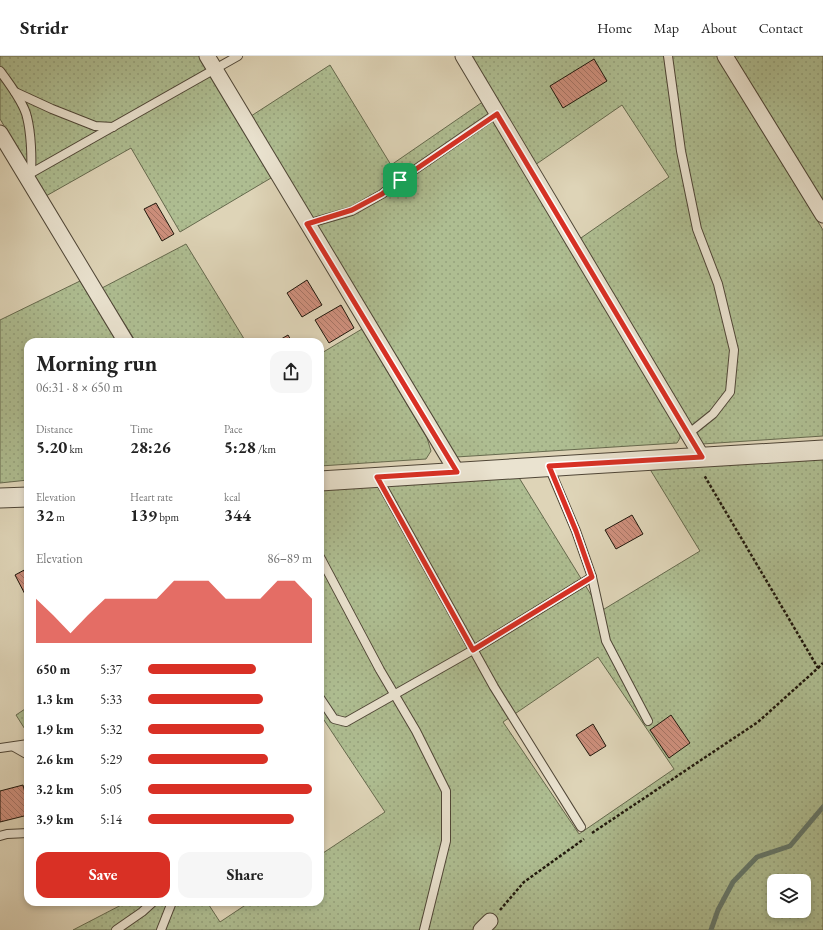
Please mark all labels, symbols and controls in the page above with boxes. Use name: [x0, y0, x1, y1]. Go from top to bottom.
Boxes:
text: Stridr: [20, 15, 68, 40]
text: Home: [597, 19, 632, 37]
text: Map: [654, 19, 679, 37]
text: About: [701, 19, 737, 37]
text: Contact: [759, 19, 803, 37]
pin: [383, 163, 417, 197]
icon: arrive: [389, 169, 411, 191]
text: Morning run: [36, 349, 157, 378]
button: share: [270, 351, 312, 393]
text: 06:31 · 8 × 650 m: [36, 379, 123, 396]
text: Distance: [36, 422, 73, 436]
text: Time: [130, 422, 153, 436]
text: Pace: [224, 422, 242, 436]
text: 5.20: [36, 436, 67, 458]
text: 28:26: [130, 436, 171, 458]
text: 5:28: [224, 436, 256, 458]
text: km: [67, 442, 83, 456]
text: /km: [256, 442, 276, 456]
text: Elevation: [36, 490, 76, 504]
text: Heart rate: [130, 490, 173, 504]
text: kcal: [224, 490, 241, 504]
text: 32: [36, 504, 54, 526]
text: 139: [130, 504, 157, 526]
text: 344: [224, 504, 251, 526]
text: m: [54, 510, 65, 524]
text: bpm: [157, 510, 179, 524]
text: Elevation: [36, 550, 83, 567]
text: 86–89 m: [267, 550, 312, 567]
text: 650 m: [36, 661, 70, 678]
text: 5:37: [100, 661, 122, 678]
text: 1.3 km: [36, 691, 74, 708]
text: 5:33: [100, 691, 122, 708]
text: 1.9 km: [36, 721, 74, 738]
text: 5:32: [100, 721, 122, 738]
text: 2.6 km: [36, 751, 74, 768]
text: 5:29: [100, 751, 122, 768]
text: 3.2 km: [36, 781, 74, 798]
text: 5:05: [100, 781, 122, 798]
text: 3.9 km: [36, 811, 74, 828]
text: 5:14: [100, 811, 122, 828]
button: Save: [36, 852, 170, 898]
button: Share: [178, 852, 312, 898]
map controls: [767, 874, 811, 918]
button: layers: [767, 874, 811, 918]

